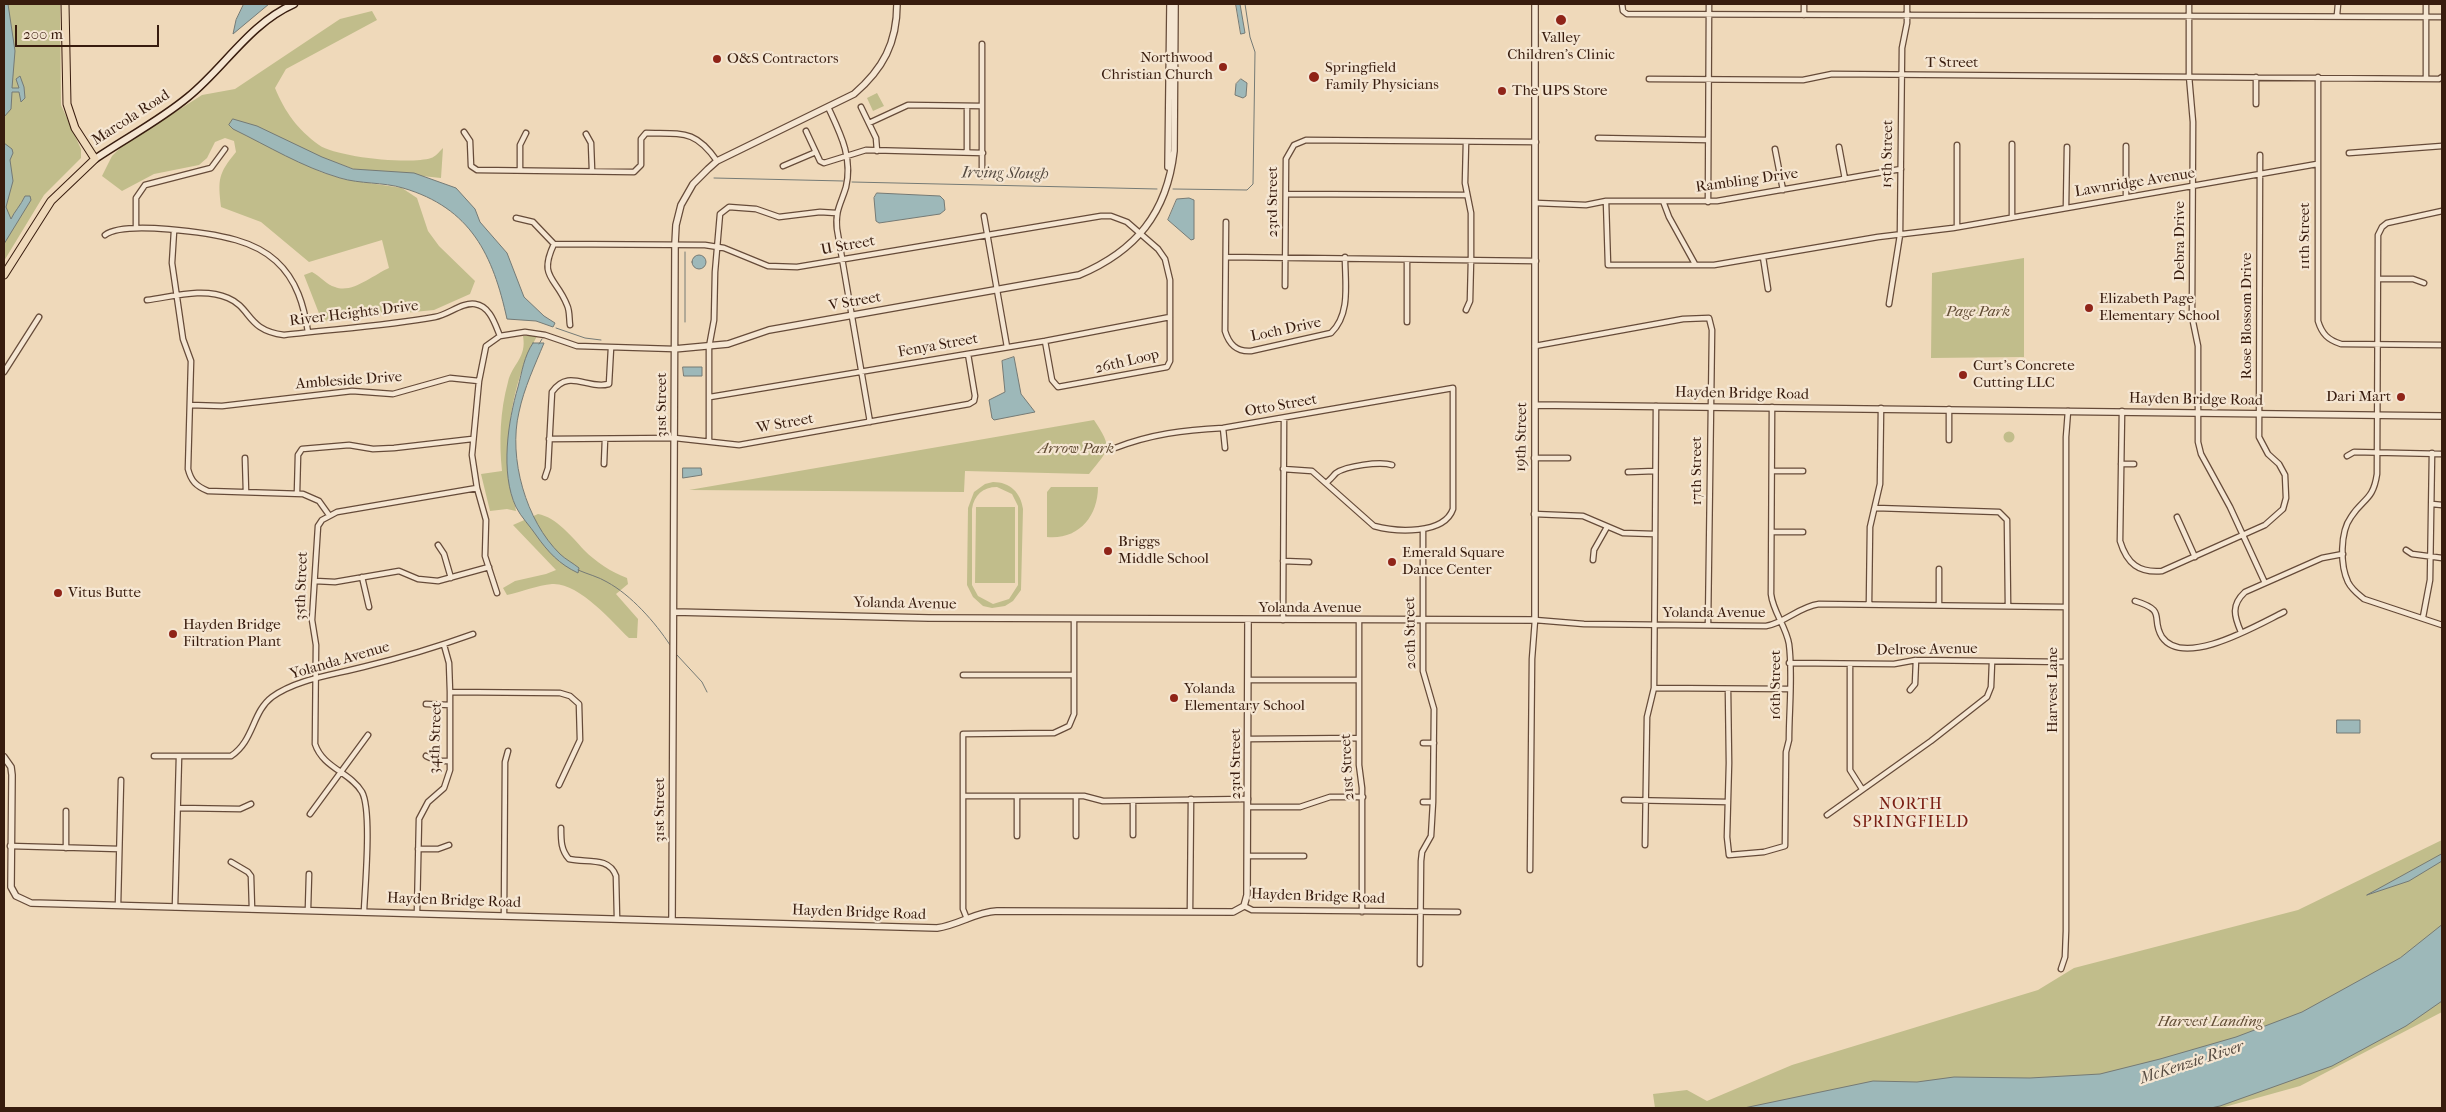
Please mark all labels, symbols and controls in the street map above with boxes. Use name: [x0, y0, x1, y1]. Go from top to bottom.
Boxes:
marker: Valley Children’s Clinic: [1554, 13, 1568, 27]
scale bar: [18, 15, 161, 47]
text: 200 m: [23, 25, 63, 43]
place label: Valley Children’s Clinic: [1507, 29, 1615, 64]
place label: Northwood Christian Church: [1101, 49, 1213, 84]
place label: O&S Contractors: [727, 50, 838, 68]
marker: O&S Contractors: [711, 53, 723, 65]
street label: T Street: [1926, 54, 1978, 72]
place label: Springfield Family Physicians: [1325, 59, 1439, 94]
marker: Northwood Christian Church: [1217, 61, 1229, 73]
marker: Springfield Family Physicians: [1307, 70, 1321, 84]
place label: The UPS Store: [1512, 82, 1607, 100]
marker: The UPS Store: [1496, 85, 1508, 97]
street label: Marcola Road: [89, 86, 173, 150]
street label: 15th Street: [1878, 120, 1898, 188]
water label: Irving Slough: [961, 164, 1049, 184]
street label: Rambling Drive: [1695, 165, 1799, 197]
street label: Lawnridge Avenue: [2074, 165, 2196, 201]
street label: 23rd Street: [1264, 166, 1282, 238]
street label: Debra Drive: [2171, 201, 2189, 281]
street label: 11th Street: [2296, 202, 2314, 270]
street label: U Street: [820, 232, 876, 260]
street label: Rose Blossom Drive: [2238, 253, 2256, 379]
street label: V Street: [828, 289, 882, 315]
place label: Elizabeth Page Elementary School: [2099, 290, 2220, 325]
street label: River Heights Drive: [288, 297, 420, 331]
marker: Elizabeth Page Elementary School: [2083, 302, 2095, 314]
park label: Page Park: [1946, 303, 2010, 321]
street label: Loch Drive: [1249, 314, 1323, 346]
street label: Fenya Street: [896, 330, 980, 362]
street label: 26th Loop: [1093, 346, 1161, 378]
place label: Curt's Concrete Cutting LLC: [1973, 357, 2075, 392]
street label: Ambleside Drive: [295, 368, 403, 394]
marker: Curt's Concrete Cutting LLC: [1957, 369, 1969, 381]
street label: 31st Street: [653, 372, 671, 438]
street label: Hayden Bridge Road: [1675, 384, 1809, 404]
place label: Dari Mart: [2326, 388, 2391, 406]
street label: Hayden Bridge Road: [2129, 390, 2263, 410]
street label: Otto Street: [1243, 391, 1319, 421]
marker: Dari Mart: [2395, 391, 2407, 403]
street label: 19th Street: [1512, 402, 1532, 472]
street label: W Street: [755, 410, 815, 438]
street label: 17th Street: [1688, 436, 1706, 506]
park label: Arrow Park: [1038, 440, 1114, 458]
place label: Briggs Middle School: [1118, 533, 1209, 568]
place label: Emerald Square Dance Center: [1402, 544, 1504, 579]
marker: Briggs Middle School: [1102, 545, 1114, 557]
street label: 35th Street: [292, 551, 312, 621]
marker: Emerald Square Dance Center: [1386, 556, 1398, 568]
place label: Vitus Butte: [68, 584, 141, 602]
marker: Vitus Butte: [52, 587, 64, 599]
street label: Yolanda Avenue: [853, 594, 957, 614]
street label: 20th Street: [1401, 597, 1421, 669]
street label: Yolanda Avenue: [1259, 599, 1361, 617]
street label: Yolanda Avenue: [1663, 604, 1765, 622]
place label: Hayden Bridge Filtration Plant: [183, 616, 281, 651]
marker: Hayden Bridge Filtration Plant: [167, 628, 179, 640]
street label: Yolanda Avenue: [288, 638, 392, 684]
street label: Delrose Avenue: [1876, 640, 1978, 660]
street label: Harvest Lane: [2044, 647, 2062, 733]
street label: 16th Street: [1767, 650, 1785, 720]
place label: Yolanda Elementary School: [1184, 680, 1305, 715]
marker: Yolanda Elementary School: [1168, 692, 1180, 704]
street label: 34th Street: [426, 702, 446, 774]
street label: 23rd Street: [1227, 728, 1245, 800]
street label: 21st Street: [1337, 733, 1359, 801]
street label: 31st Street: [651, 777, 669, 843]
district label: NORTH SPRINGFIELD: [1851, 795, 1971, 833]
street label: Hayden Bridge Road: [1251, 886, 1385, 908]
street label: Hayden Bridge Road: [387, 890, 521, 912]
street label: Hayden Bridge Road: [792, 902, 926, 924]
park label: Harvest Landing: [2158, 1013, 2262, 1031]
water label: McKenzie River: [2138, 1037, 2246, 1089]

